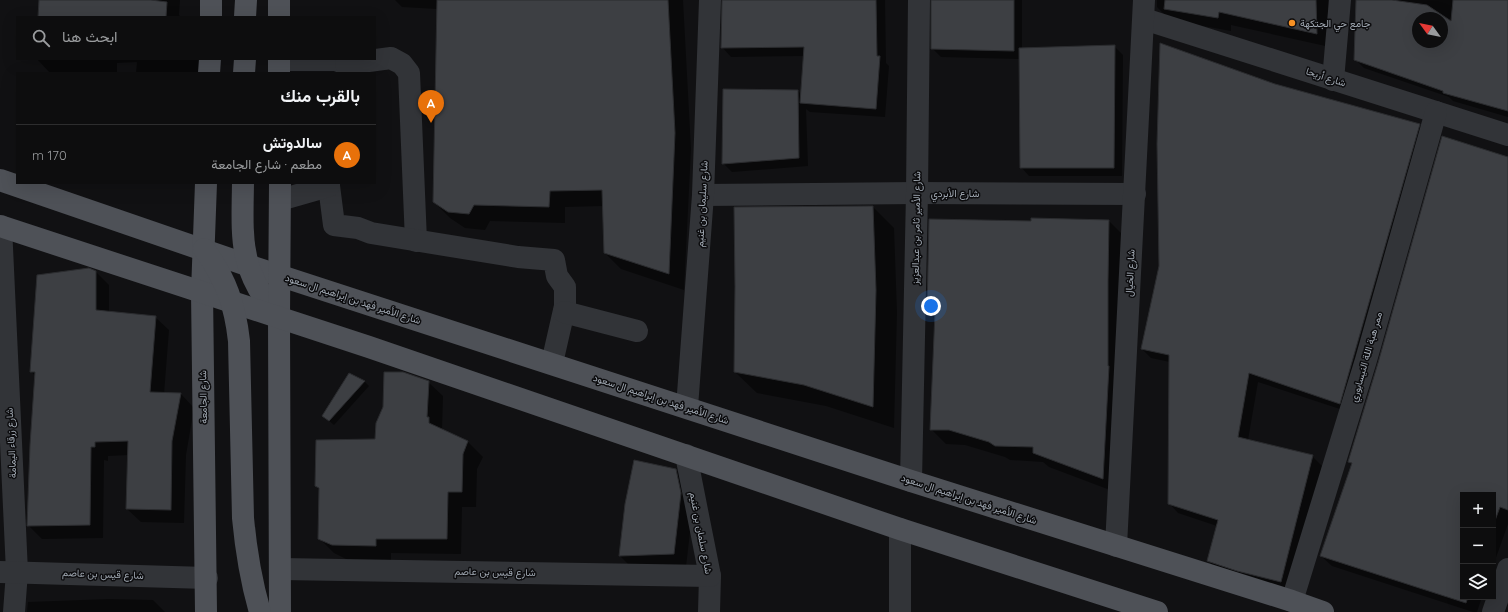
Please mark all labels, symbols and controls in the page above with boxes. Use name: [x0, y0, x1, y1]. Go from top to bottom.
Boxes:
north arrow: [1412, 12, 1448, 48]
search box: [16, 16, 376, 60]
place label: جامع حي الجتكهة: [1300, 17, 1371, 32]
marker: جامع حي الجتكهة: [1287, 18, 1297, 28]
icon: search: [30, 27, 52, 49]
text: ابحث هنا: [62, 27, 118, 46]
street label: شارع أريحا: [1304, 64, 1348, 90]
text: بالقرب منك: [281, 85, 360, 106]
pin: A: [418, 90, 444, 123]
text: سالدوتش: [263, 133, 322, 152]
text: 170 m: [32, 147, 67, 163]
text: A: [343, 147, 351, 163]
text: مطعم · شارع الجامعة: [211, 156, 322, 172]
street label: شارع سليمان بن غنيم: [693, 160, 711, 248]
street label: شارع الأمير ثامر بن عبدالعزيز: [908, 171, 923, 286]
street label: شارع الأبردي: [931, 187, 979, 202]
street label: شارع الخيال: [1122, 249, 1138, 297]
street label: شارع الأمير فهد بن إبراهيم ال سعود: [283, 271, 423, 327]
your location: [921, 296, 941, 316]
street label: ممر هبة اللة النيسابوري: [1347, 310, 1387, 404]
street label: شارع الجامعة: [196, 370, 210, 424]
street label: شارع الأمير فهد بن إبراهيم ال سعود: [591, 371, 731, 427]
street label: شارع زرقاء اليمامة: [3, 407, 19, 479]
street label: شارع الأمير فهد بن إبراهيم ال سعود: [899, 471, 1039, 527]
street label: شارع سلمان بن غنيم: [687, 491, 715, 575]
map controls: [1460, 492, 1496, 600]
button: +: [1460, 492, 1496, 528]
button: −: [1460, 528, 1496, 564]
button: layers: [1460, 564, 1496, 600]
street label: شارع قيس بن عاصم: [454, 565, 536, 579]
street label: شارع قيس بن عاصم: [62, 566, 144, 582]

